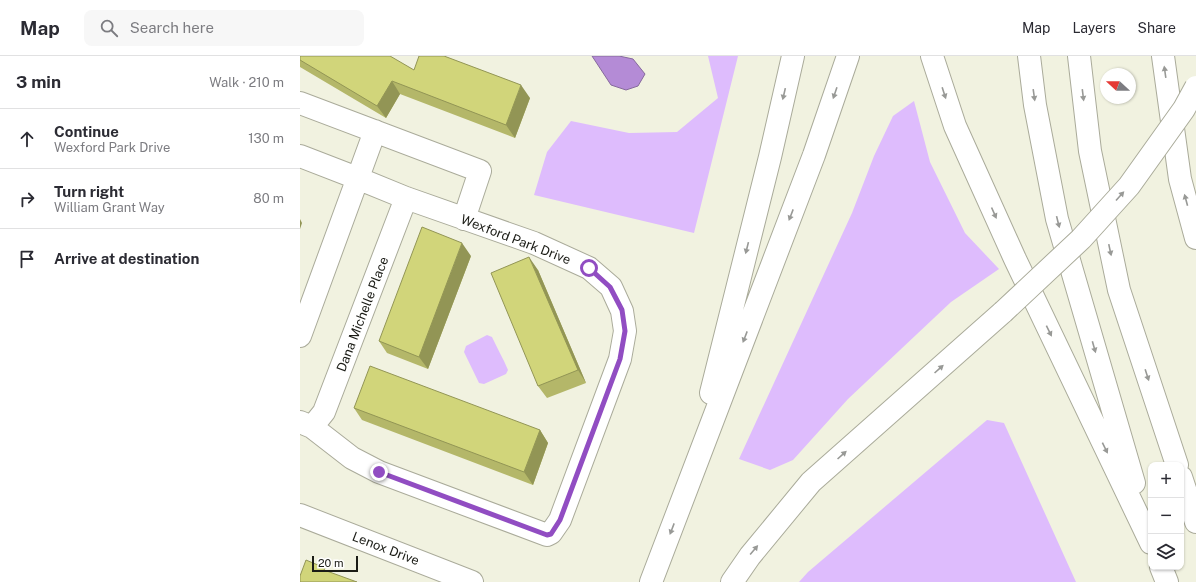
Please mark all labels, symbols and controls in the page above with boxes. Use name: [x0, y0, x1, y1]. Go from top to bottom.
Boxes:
search box: [84, 10, 364, 46]
text: Map: [20, 17, 60, 39]
icon: search: [98, 17, 120, 39]
text: Search here: [130, 19, 214, 36]
text: Map: [1022, 20, 1050, 36]
text: Layers: [1072, 20, 1116, 36]
text: Share: [1138, 20, 1176, 36]
one-way arrow: [1162, 66, 1168, 78]
north arrow: [1100, 68, 1136, 104]
text: 3 min: [16, 72, 61, 92]
text: Walk · 210 m: [209, 75, 284, 90]
one-way arrow: [832, 87, 838, 99]
one-way arrow: [941, 87, 947, 99]
one-way arrow: [781, 88, 787, 100]
one-way arrow: [1031, 89, 1037, 101]
one-way arrow: [1080, 89, 1086, 101]
text: Continue: [54, 123, 119, 140]
icon: ahead: [16, 128, 38, 150]
text: 130 m: [248, 131, 284, 146]
text: Wexford Park Drive: [54, 140, 170, 155]
text: Turn right: [54, 183, 124, 200]
icon: right: [16, 188, 38, 210]
text: 80 m: [253, 191, 284, 206]
one-way arrow: [1115, 191, 1125, 201]
one-way arrow: [1183, 194, 1189, 206]
text: William Grant Way: [54, 200, 165, 215]
one-way arrow: [991, 207, 997, 218]
one-way arrow: [788, 210, 794, 222]
street label: Wexford Park Drive: [459, 212, 573, 267]
one-way arrow: [1056, 216, 1062, 228]
one-way arrow: [744, 241, 750, 254]
one-way arrow: [1108, 244, 1114, 256]
icon: arrive: [16, 248, 38, 270]
text: Arrive at destination: [54, 250, 199, 267]
street label: Dana Michelle Place: [334, 254, 391, 374]
route start: [580, 259, 598, 277]
one-way arrow: [1046, 325, 1052, 336]
one-way arrow: [741, 331, 747, 343]
one-way arrow: [1091, 342, 1097, 354]
one-way arrow: [934, 364, 945, 373]
one-way arrow: [1144, 369, 1150, 381]
one-way arrow: [1102, 442, 1108, 454]
one-way arrow: [837, 450, 847, 459]
map controls: [1148, 462, 1184, 570]
button: +: [1148, 462, 1184, 498]
route end: [370, 463, 388, 481]
button: −: [1148, 498, 1184, 534]
one-way arrow: [668, 523, 674, 535]
street label: Lenox Drive: [350, 529, 421, 568]
button: layers: [1148, 534, 1184, 570]
one-way arrow: [750, 545, 759, 555]
scale bar: [312, 554, 358, 573]
text: 20 m: [318, 557, 343, 569]

